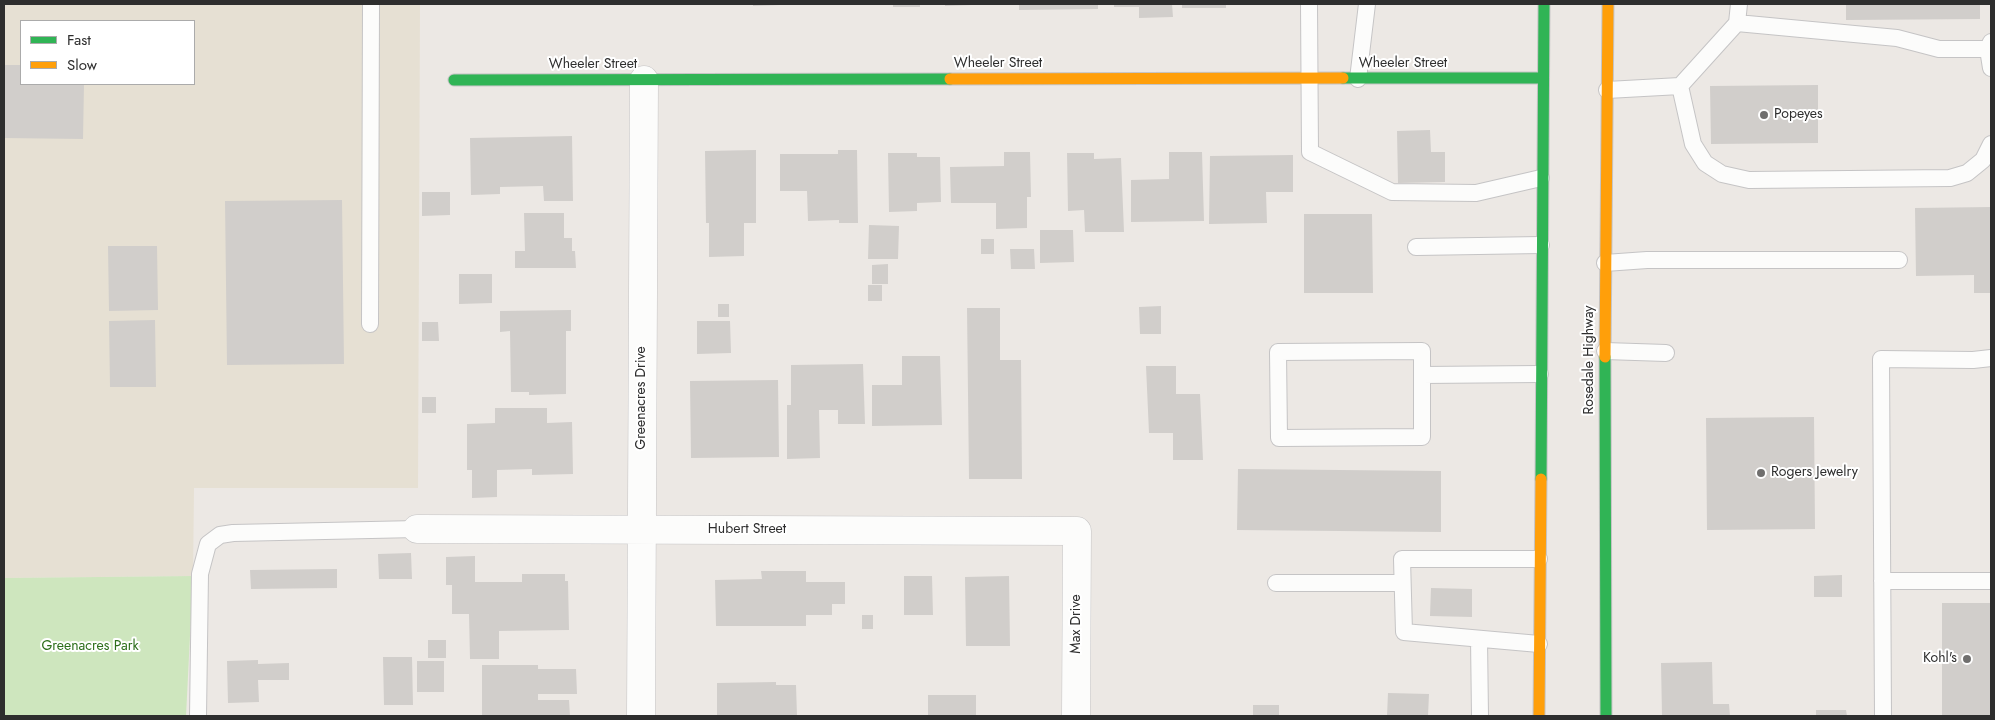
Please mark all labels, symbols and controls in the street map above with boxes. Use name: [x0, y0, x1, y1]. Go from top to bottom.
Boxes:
legend: [20, 20, 195, 85]
text: Fast: [67, 29, 91, 51]
text: Slow: [67, 54, 97, 76]
street label: Wheeler Street: [954, 56, 1042, 72]
street label: Wheeler Street: [1359, 56, 1447, 72]
street label: Wheeler Street: [549, 57, 637, 73]
place label: Popeyes: [1774, 107, 1823, 123]
marker: Popeyes: [1758, 109, 1770, 121]
street label: Rosedale Highway: [1582, 306, 1598, 414]
street label: Greenacres Drive: [634, 346, 650, 450]
place label: Rogers Jewelry: [1771, 465, 1858, 481]
marker: Rogers Jewelry: [1755, 467, 1767, 479]
street label: Hubert Street: [708, 522, 786, 538]
street label: Max Drive: [1069, 594, 1085, 654]
park label: Greenacres Park: [41, 639, 139, 655]
place label: Kohl's: [1923, 651, 1957, 667]
marker: Kohl's: [1961, 653, 1973, 665]

